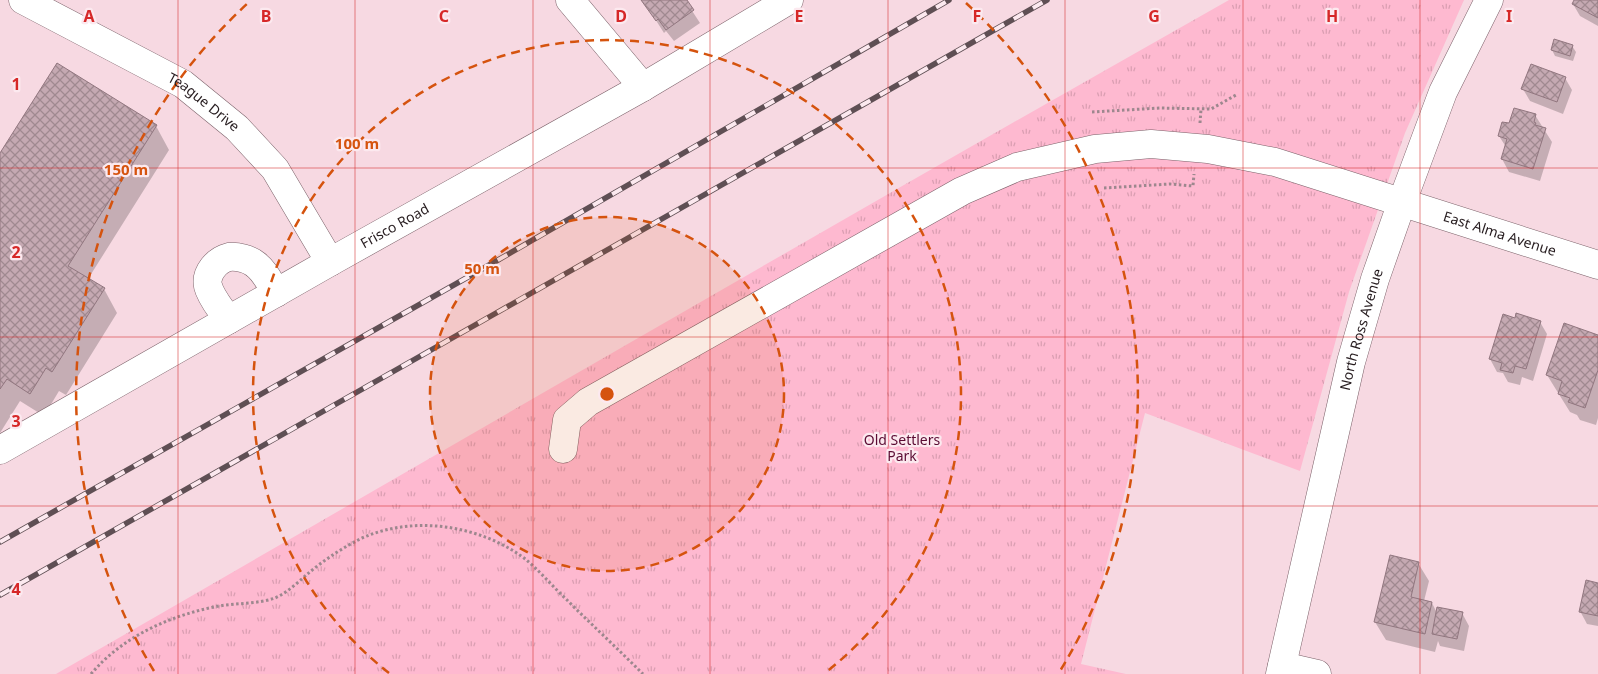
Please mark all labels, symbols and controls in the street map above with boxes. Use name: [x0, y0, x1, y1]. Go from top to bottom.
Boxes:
text: A: [83, 5, 95, 27]
text: B: [261, 5, 271, 27]
text: C: [439, 5, 449, 27]
text: D: [615, 5, 627, 27]
text: E: [795, 5, 804, 27]
text: F: [973, 5, 981, 27]
text: G: [1148, 5, 1160, 27]
text: H: [1326, 5, 1338, 27]
text: I: [1506, 5, 1512, 27]
street label: Teague Drive: [165, 68, 244, 135]
text: 1: [11, 73, 21, 95]
text: 100 m: [335, 133, 379, 153]
text: 150 m: [104, 159, 148, 179]
street label: Frisco Road: [357, 199, 432, 252]
street label: East Alma Avenue: [1441, 206, 1559, 260]
text: 2: [11, 241, 21, 263]
text: 50 m: [464, 258, 500, 278]
street label: North Ross Avenue: [1335, 266, 1387, 392]
centre of rings: [598, 385, 616, 403]
text: 3: [11, 410, 21, 432]
park label: Old Settlers Park: [864, 430, 941, 465]
text: 4: [11, 578, 21, 600]

